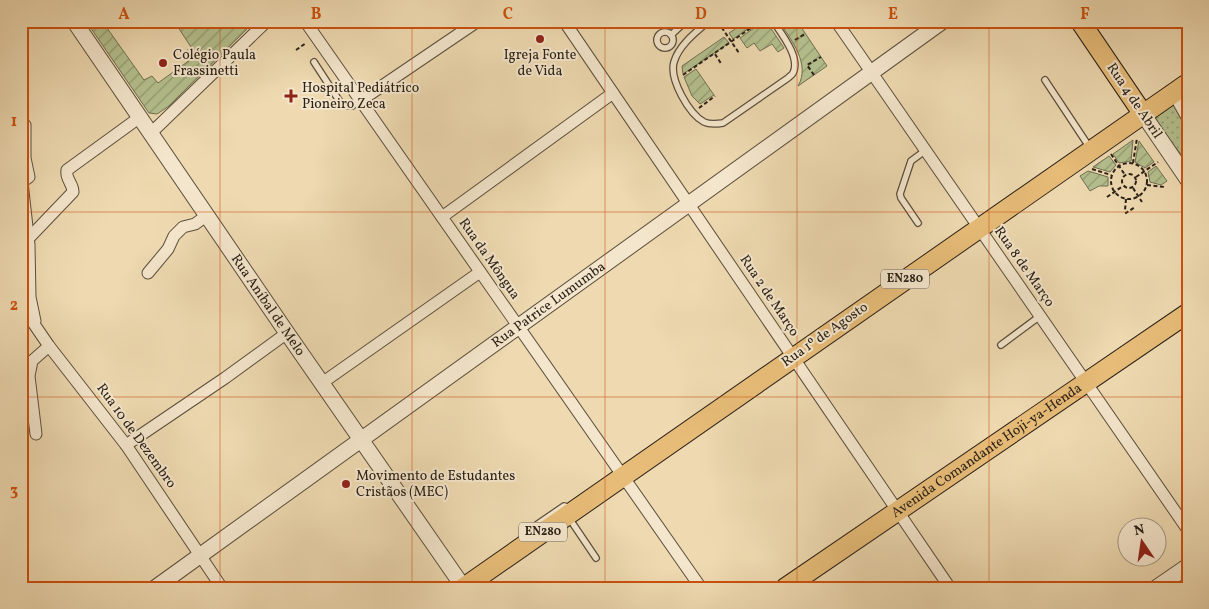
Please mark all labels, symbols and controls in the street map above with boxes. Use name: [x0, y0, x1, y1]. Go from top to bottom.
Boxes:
text: A: [118, 4, 130, 26]
text: B: [311, 4, 322, 26]
text: C: [503, 4, 513, 26]
text: D: [695, 4, 707, 26]
text: E: [888, 4, 898, 26]
text: F: [1080, 4, 1090, 26]
marker: Igreja Fonte de Vida: [534, 33, 546, 45]
place label: Colégio Paula Frassinetti: [173, 46, 256, 81]
place label: Igreja Fonte de Vida: [504, 46, 577, 81]
marker: Colégio Paula Frassinetti: [157, 57, 169, 69]
street label: Rua 4 de Abril: [1102, 59, 1166, 143]
place label: Hospital Pediátrico Pioneiro Zeca: [302, 79, 419, 114]
marker: Hospital Pediátrico Pioneiro Zeca: [284, 89, 298, 103]
text: 1: [11, 111, 17, 133]
street label: Rua da Môngua: [454, 214, 524, 304]
street label: Rua 8 de Março: [989, 223, 1059, 311]
street label: Rua Aníbal de Melo: [226, 250, 310, 360]
street label: Rua 2 de Março: [735, 252, 803, 340]
street label: Rua Patrice Lumumba: [488, 257, 609, 352]
road number: EN280: [881, 270, 929, 288]
text: 2: [10, 295, 18, 317]
street label: Rua 1º de Agosto: [778, 298, 872, 372]
street label: Avenida Comandante Hoji-ya-Henda: [887, 379, 1086, 522]
street label: Rua 10 de Dezembro: [92, 380, 180, 492]
place label: Movimento de Estudantes Cristãos (MEC): [356, 467, 515, 502]
marker: Movimento de Estudantes Cristãos (MEC): [340, 478, 352, 490]
text: 3: [10, 480, 18, 502]
north arrow: [1116, 516, 1166, 566]
text: N: [1132, 520, 1147, 541]
road number: EN280: [519, 522, 567, 542]

